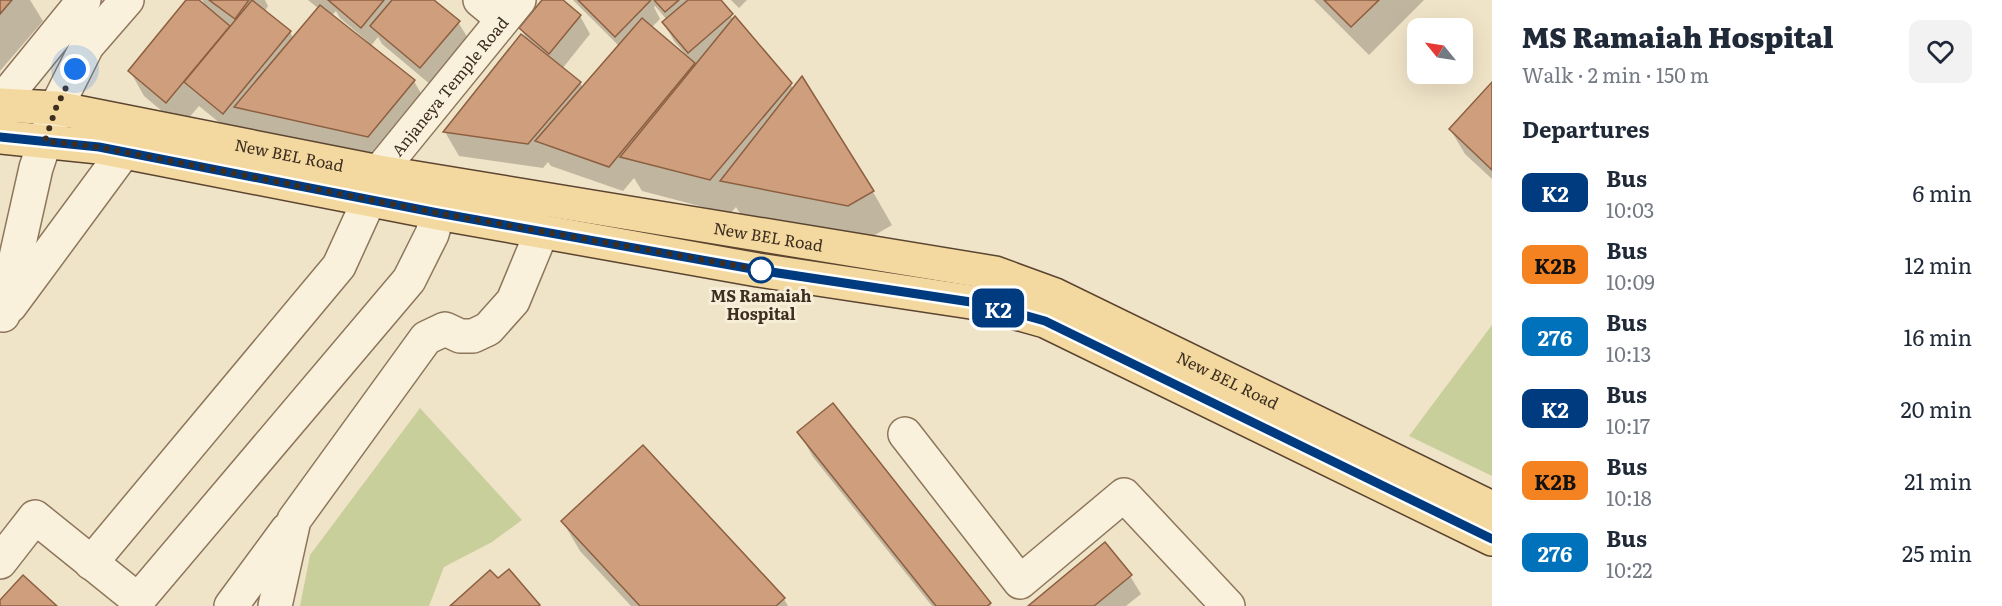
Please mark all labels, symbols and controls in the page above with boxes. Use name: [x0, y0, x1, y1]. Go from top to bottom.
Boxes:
street label: Anjaneya Temple Road: [385, 11, 513, 161]
text: MS Ramaiah Hospital: [1522, 15, 1834, 57]
north arrow: [1407, 18, 1473, 84]
map controls: [1407, 18, 1473, 84]
button: heart: [1909, 20, 1972, 83]
your location: [60, 54, 90, 84]
text: Walk · 2 min · 150 m: [1522, 59, 1709, 89]
text: Departures: [1522, 112, 1649, 145]
street label: New BEL Road: [233, 132, 346, 177]
text: Bus: [1606, 161, 1647, 194]
text: 6 min: [1913, 176, 1972, 209]
text: K2: [1541, 177, 1569, 208]
text: 10:03: [1606, 194, 1654, 224]
street label: New BEL Road: [712, 215, 825, 257]
text: Bus: [1606, 233, 1647, 266]
text: 12 min: [1904, 248, 1972, 281]
text: K2B: [1534, 249, 1576, 280]
marker: MS Ramaiah Hospital: [748, 257, 774, 283]
text: 10:09: [1606, 266, 1655, 296]
place label: MS Ramaiah Hospital: [711, 283, 812, 325]
line badge: K2: [971, 288, 1025, 328]
text: K2: [984, 293, 1012, 324]
text: Bus: [1606, 305, 1647, 338]
text: 16 min: [1904, 320, 1972, 353]
text: 276: [1538, 321, 1572, 352]
text: 10:13: [1606, 338, 1651, 368]
street label: New BEL Road: [1173, 344, 1283, 414]
text: Bus: [1606, 377, 1647, 410]
text: 20 min: [1900, 392, 1972, 425]
text: K2: [1541, 393, 1569, 424]
text: 10:17: [1606, 410, 1650, 440]
text: Bus: [1606, 449, 1647, 482]
text: 21 min: [1904, 464, 1972, 497]
text: K2B: [1534, 465, 1576, 496]
text: 10:18: [1606, 482, 1652, 512]
text: Bus: [1606, 521, 1647, 554]
text: 25 min: [1902, 536, 1972, 569]
text: 276: [1538, 537, 1572, 568]
text: 10:22: [1606, 554, 1652, 584]

